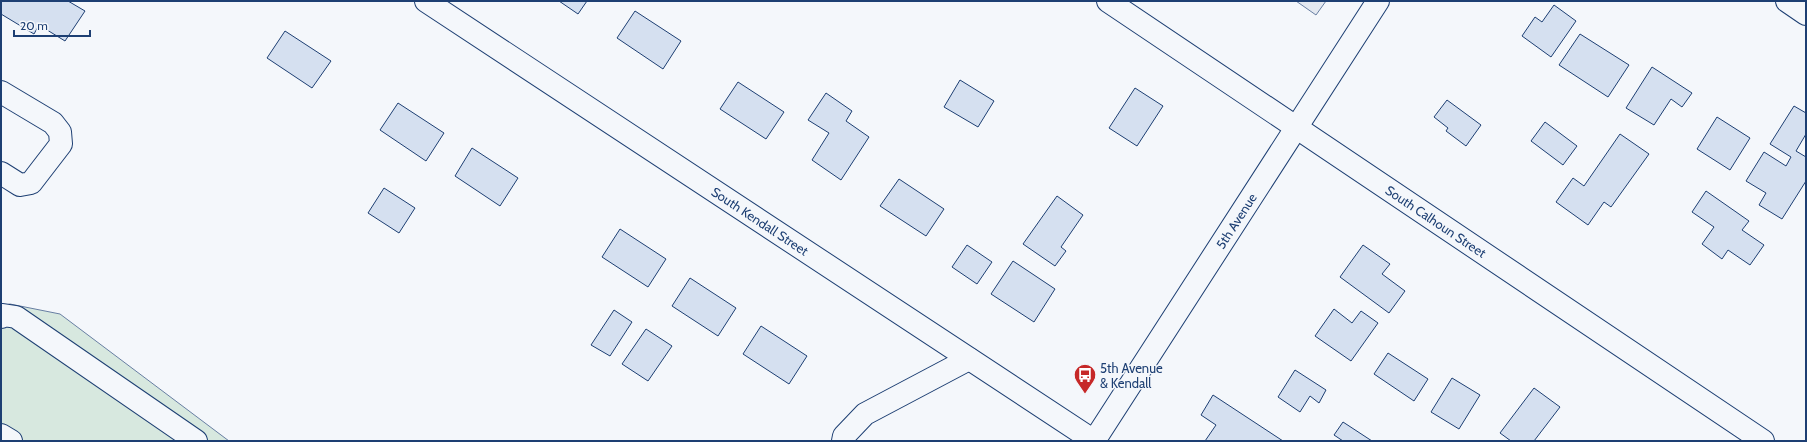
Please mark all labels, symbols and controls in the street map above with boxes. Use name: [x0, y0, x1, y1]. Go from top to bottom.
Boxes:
scale bar: [14, 12, 90, 38]
text: 20 m: [20, 18, 48, 33]
street label: South Calhoun Street: [1382, 182, 1490, 261]
street label: South Kendall Street: [709, 183, 812, 259]
street label: 5th Avenue: [1212, 190, 1260, 252]
place label: 5th Avenue & Kendall: [1100, 360, 1163, 391]
bus stop icon: 5th Avenue & Kendall: [1072, 362, 1098, 395]

